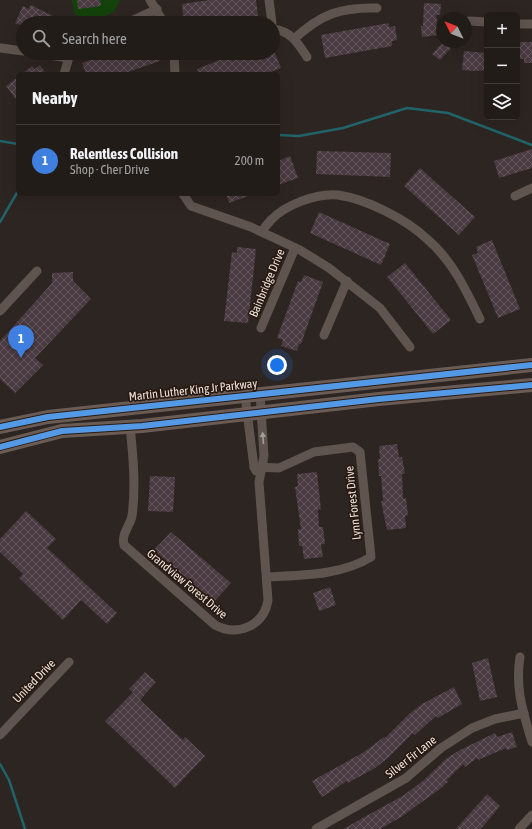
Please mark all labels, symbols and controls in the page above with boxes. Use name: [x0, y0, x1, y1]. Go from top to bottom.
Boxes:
north arrow: [436, 12, 472, 48]
map controls: [484, 12, 520, 120]
button: +: [484, 12, 520, 48]
search box: [16, 16, 280, 60]
icon: search: [30, 27, 52, 49]
text: Search here: [62, 30, 127, 47]
button: −: [484, 48, 520, 84]
button: layers: [484, 84, 520, 120]
text: Nearby: [32, 88, 78, 108]
text: Relentless Collision: [70, 145, 178, 162]
text: 1: [42, 153, 48, 168]
text: 200 m: [235, 153, 264, 168]
text: Shop · Cher Drive: [70, 162, 149, 177]
street label: Bainbridge Drive: [246, 247, 288, 319]
pin: 1: [8, 325, 34, 358]
your location: [267, 355, 287, 375]
street label: Martin Luther King Jr Parkway: [128, 376, 258, 404]
one-way arrow: [260, 432, 267, 444]
street label: Lynn Forest Drive: [342, 465, 364, 541]
street label: Grandview Forest Drive: [144, 546, 230, 622]
street label: United Drive: [10, 656, 58, 706]
street label: Silver Fir Lane: [383, 733, 439, 781]

